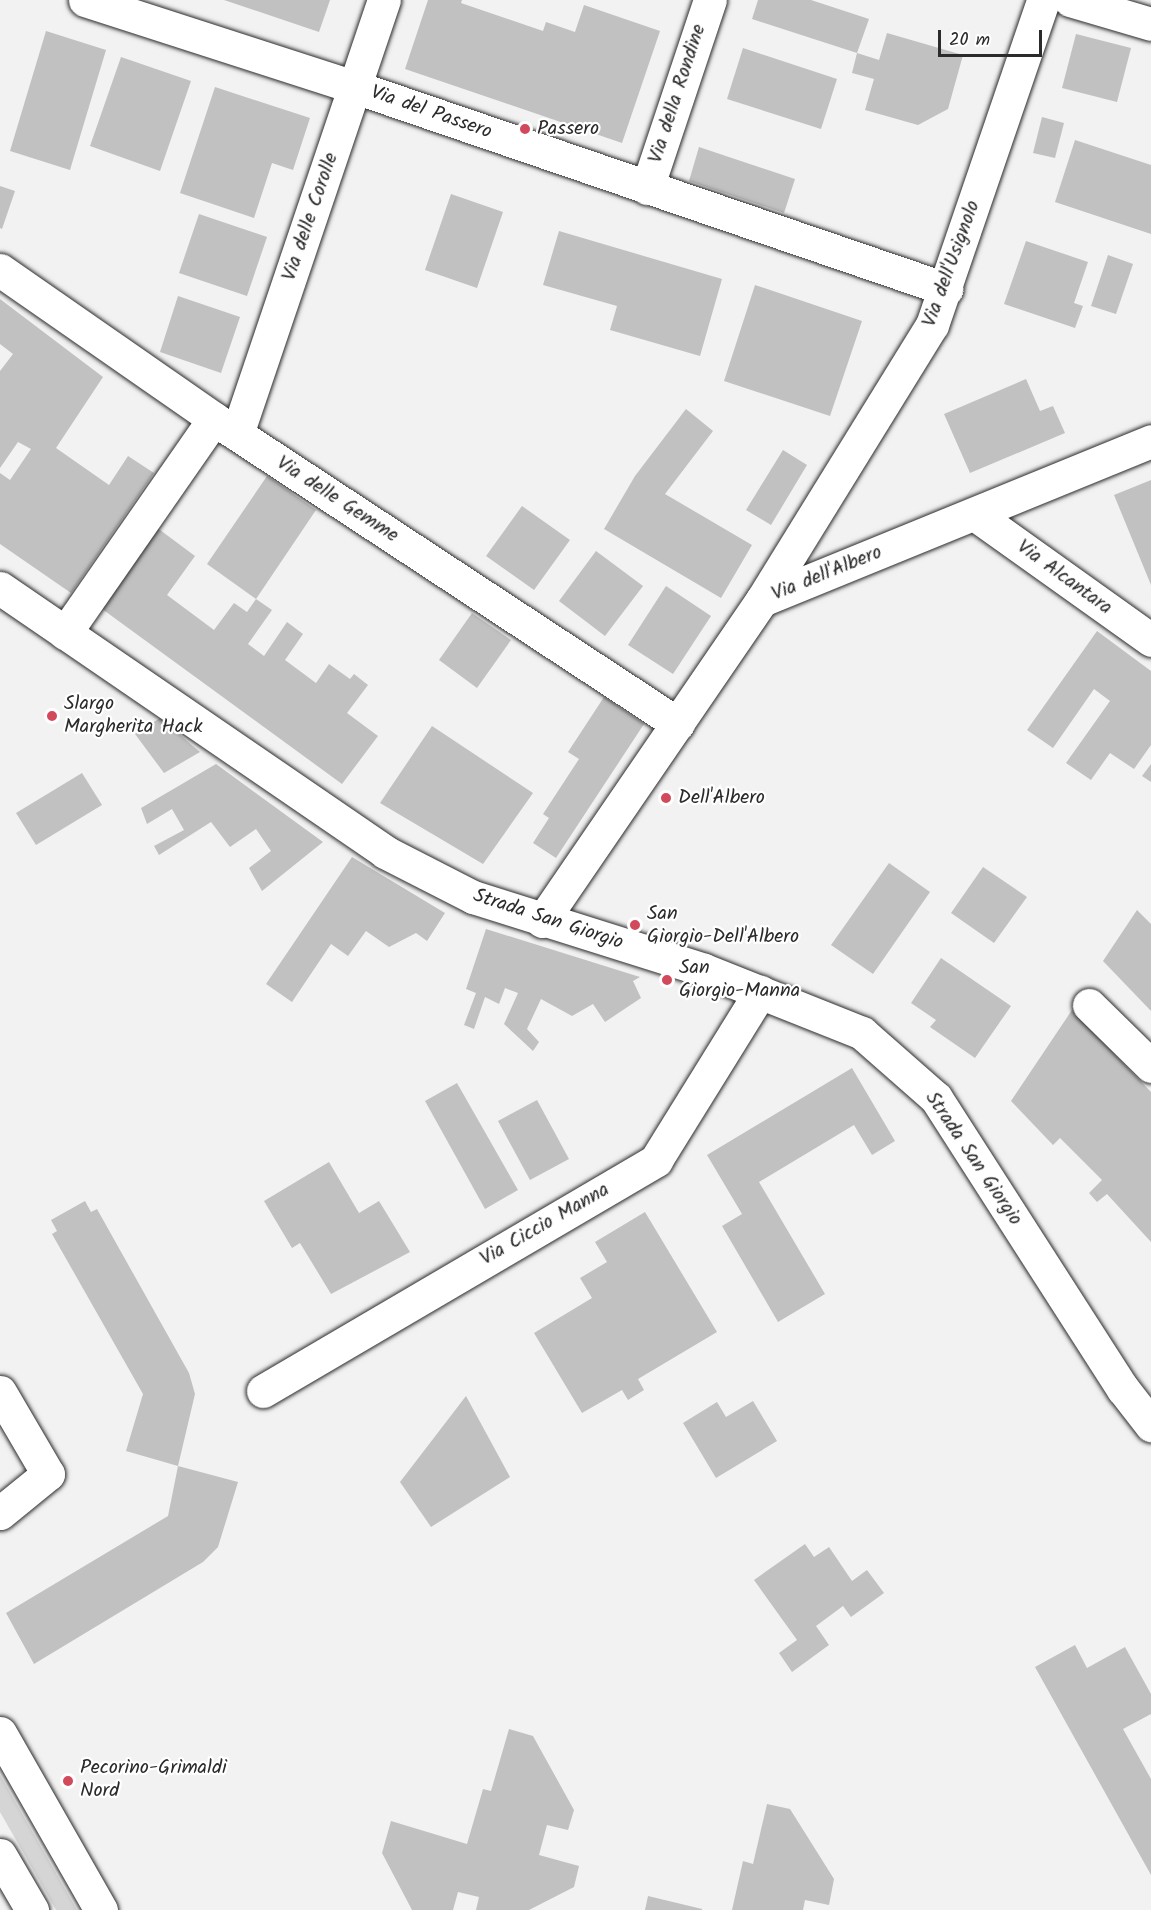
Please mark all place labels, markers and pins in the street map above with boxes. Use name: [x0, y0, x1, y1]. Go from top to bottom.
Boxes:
place label: Passero: [537, 117, 599, 141]
marker: Passero: [518, 122, 532, 136]
place label: Slargo Margherita Hack: [64, 692, 203, 739]
marker: Slargo Margherita Hack: [45, 709, 59, 723]
place label: Dell'Albero: [678, 786, 765, 810]
marker: Dell'Albero: [659, 791, 673, 805]
place label: San Giorgio-Dell'Albero: [647, 902, 799, 949]
marker: San Giorgio-Dell'Albero: [628, 918, 642, 932]
place label: San Giorgio-Manna: [679, 957, 800, 1004]
marker: San Giorgio-Manna: [660, 973, 674, 987]
place label: Pecorino-Grimaldi Nord: [80, 1757, 227, 1804]
marker: Pecorino-Grimaldi Nord: [61, 1774, 75, 1788]

